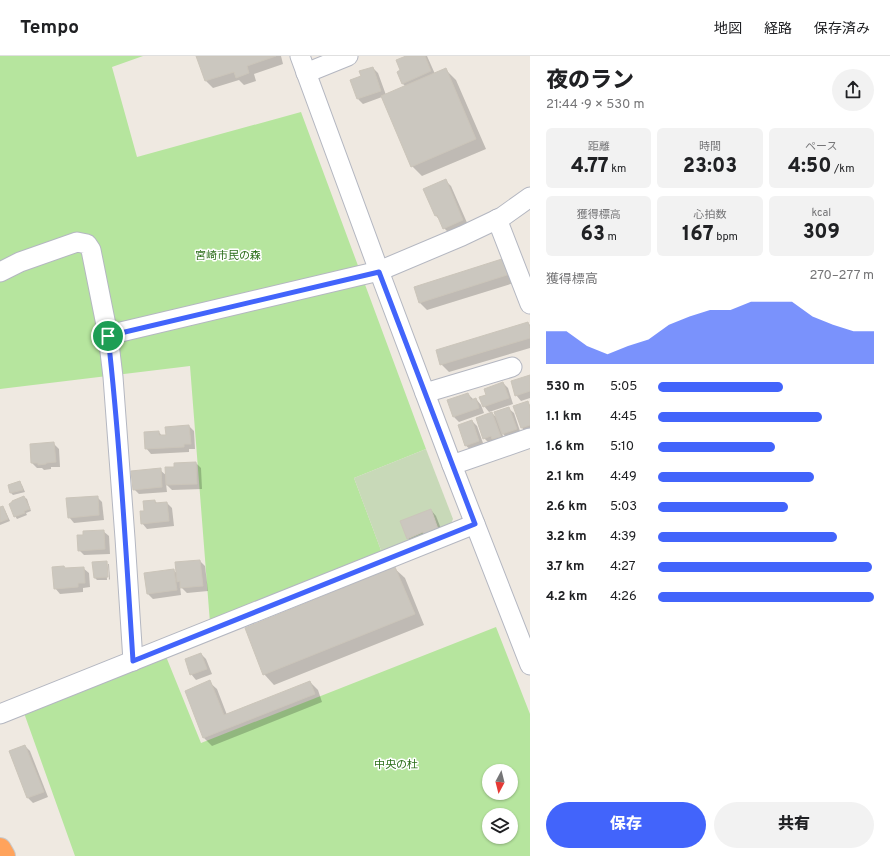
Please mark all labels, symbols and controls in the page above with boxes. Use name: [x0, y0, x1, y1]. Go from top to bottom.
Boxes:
text: Tempo: [20, 16, 79, 40]
text: 地図: [714, 21, 742, 38]
text: 経路: [764, 21, 792, 38]
text: 保存済み: [814, 21, 870, 38]
text: 夜のラン: [546, 68, 634, 95]
button: share: [832, 69, 874, 111]
text: 21:44 · 9 × 530 m: [546, 97, 644, 113]
text: 距離: [588, 140, 610, 154]
text: 時間: [699, 140, 721, 154]
text: ペース: [805, 140, 838, 154]
text: 4.77: [571, 154, 609, 180]
text: 23:03: [683, 154, 737, 180]
text: 4:50: [788, 154, 831, 180]
text: km: [609, 162, 626, 176]
text: /km: [831, 162, 855, 176]
text: kcal: [812, 206, 831, 220]
text: 獲得標高: [577, 208, 621, 222]
text: 心拍数: [693, 208, 726, 222]
text: 309: [803, 220, 840, 246]
text: 63: [581, 222, 605, 248]
text: 167: [682, 222, 714, 248]
text: m: [605, 230, 617, 244]
text: bpm: [714, 230, 738, 244]
park label: 宮崎市民の森: [195, 249, 261, 263]
text: 270–277 m: [809, 268, 874, 284]
text: 獲得標高: [546, 272, 598, 288]
pin: [91, 319, 125, 353]
icon: arrive: [97, 325, 119, 347]
text: 530 m: [546, 379, 585, 395]
text: 5:05: [610, 379, 637, 395]
text: 1.1 km: [546, 409, 582, 425]
text: 4:45: [610, 409, 637, 425]
text: 1.6 km: [546, 439, 584, 455]
text: 5:10: [610, 439, 634, 455]
text: 2.1 km: [546, 469, 584, 485]
text: 4:49: [610, 469, 637, 485]
text: 2.6 km: [546, 499, 587, 515]
text: 5:03: [610, 499, 637, 515]
text: 3.2 km: [546, 529, 587, 545]
text: 4:39: [610, 529, 636, 545]
text: 3.7 km: [546, 559, 584, 575]
text: 4:27: [610, 559, 636, 575]
text: 4.2 km: [546, 589, 587, 605]
text: 4:26: [610, 589, 637, 605]
park label: 中央の杜: [374, 758, 418, 772]
north arrow: [482, 764, 518, 800]
map controls: [482, 764, 518, 844]
button: 保存: [546, 802, 706, 848]
button: 共有: [714, 802, 874, 848]
button: layers: [482, 808, 518, 844]

